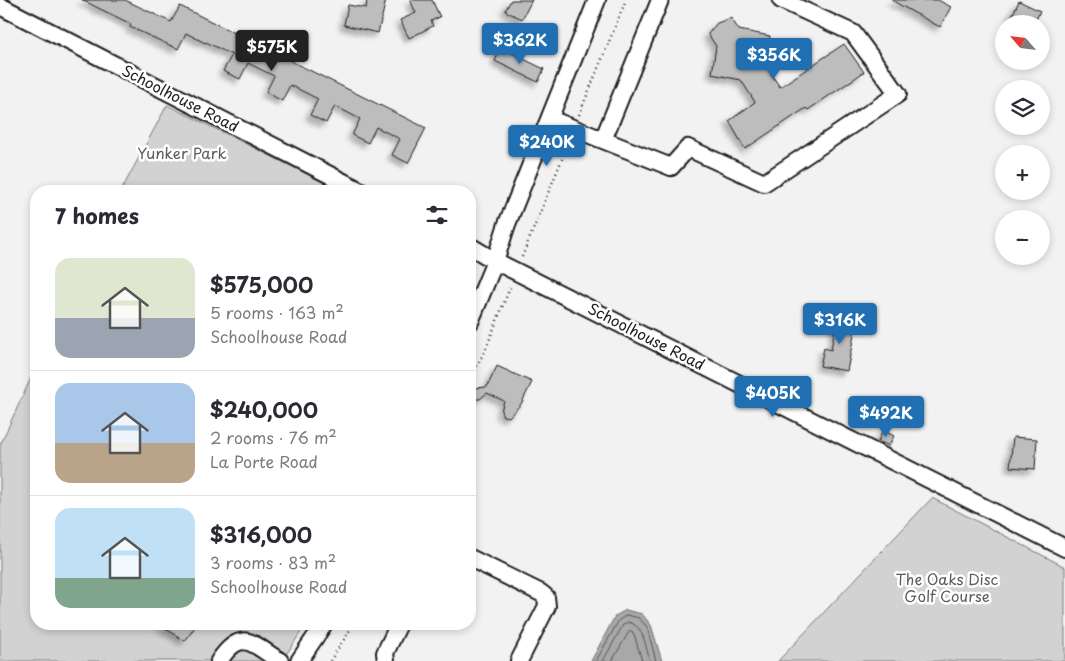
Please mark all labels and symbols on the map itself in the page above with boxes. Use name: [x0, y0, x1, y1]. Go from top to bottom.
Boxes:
north arrow: [995, 15, 1050, 70]
pin: $362K: [485, 22, 555, 65]
pin: $575K: [237, 30, 307, 72]
pin: $356K: [739, 38, 809, 80]
street label: Schoolhouse Road: [118, 58, 243, 137]
pin: $240K: [512, 124, 582, 167]
park label: Yunker Park: [137, 141, 227, 164]
street label: Schoolhouse Road: [584, 296, 709, 375]
pin: $316K: [805, 302, 875, 345]
pin: $405K: [738, 376, 808, 418]
pin: $492K: [851, 396, 921, 438]
park label: The Oaks Disc Golf Course: [896, 567, 999, 607]

